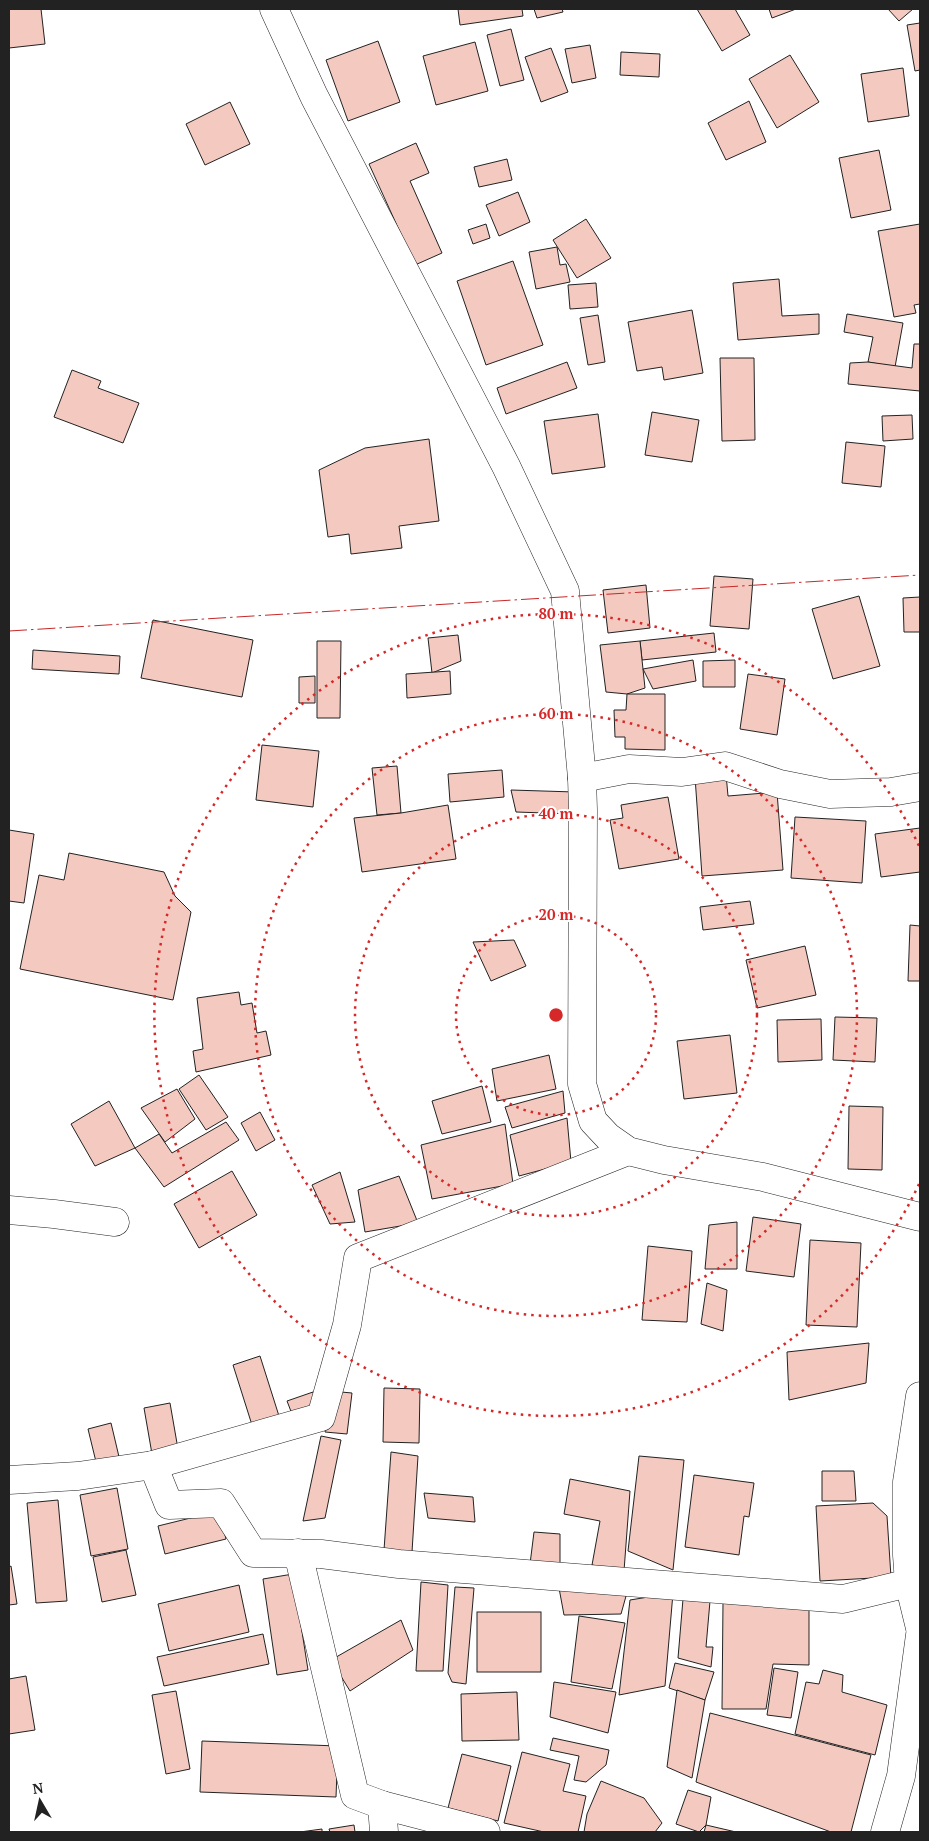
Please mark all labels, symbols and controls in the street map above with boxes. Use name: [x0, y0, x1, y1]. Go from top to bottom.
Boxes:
text: 80 m: [539, 603, 574, 623]
text: 60 m: [539, 703, 574, 723]
text: 40 m: [539, 803, 574, 823]
text: 20 m: [539, 904, 574, 924]
centre of rings: [547, 1006, 565, 1024]
north arrow: [15, 1776, 65, 1826]
text: N: [31, 1777, 45, 1798]

